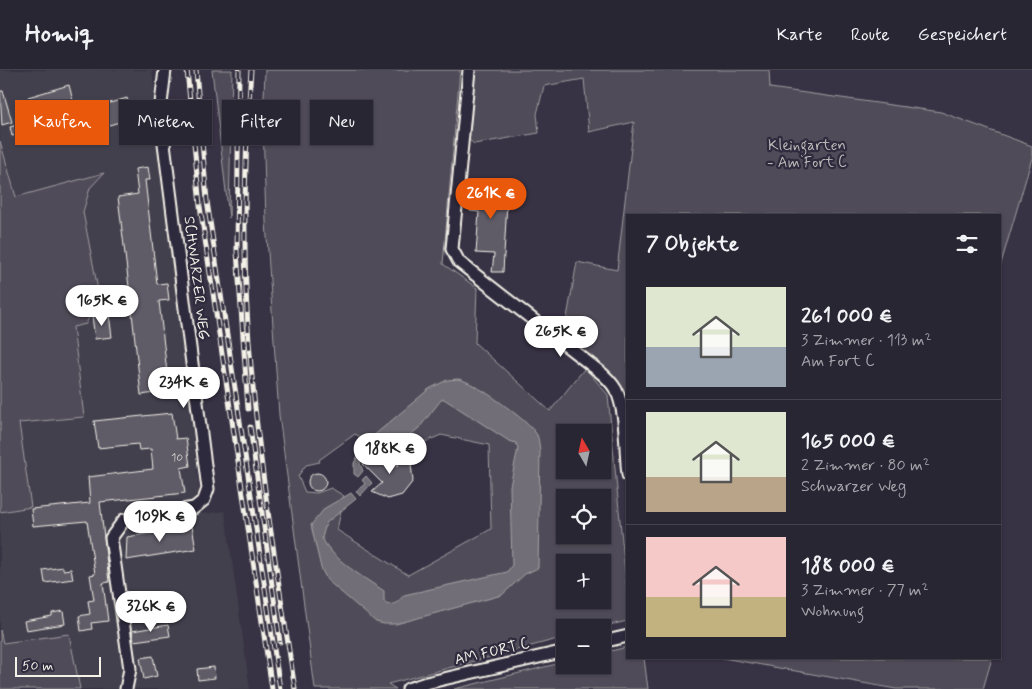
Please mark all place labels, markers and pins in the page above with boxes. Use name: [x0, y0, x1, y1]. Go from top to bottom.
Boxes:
pin: 261K €: [450, 178, 532, 220]
pin: 165K €: [61, 284, 143, 327]
pin: 265K €: [520, 316, 602, 358]
pin: 234K €: [143, 366, 225, 409]
pin: 188K €: [349, 432, 431, 475]
pin: 109K €: [119, 500, 201, 543]
pin: 326K €: [110, 590, 192, 633]

